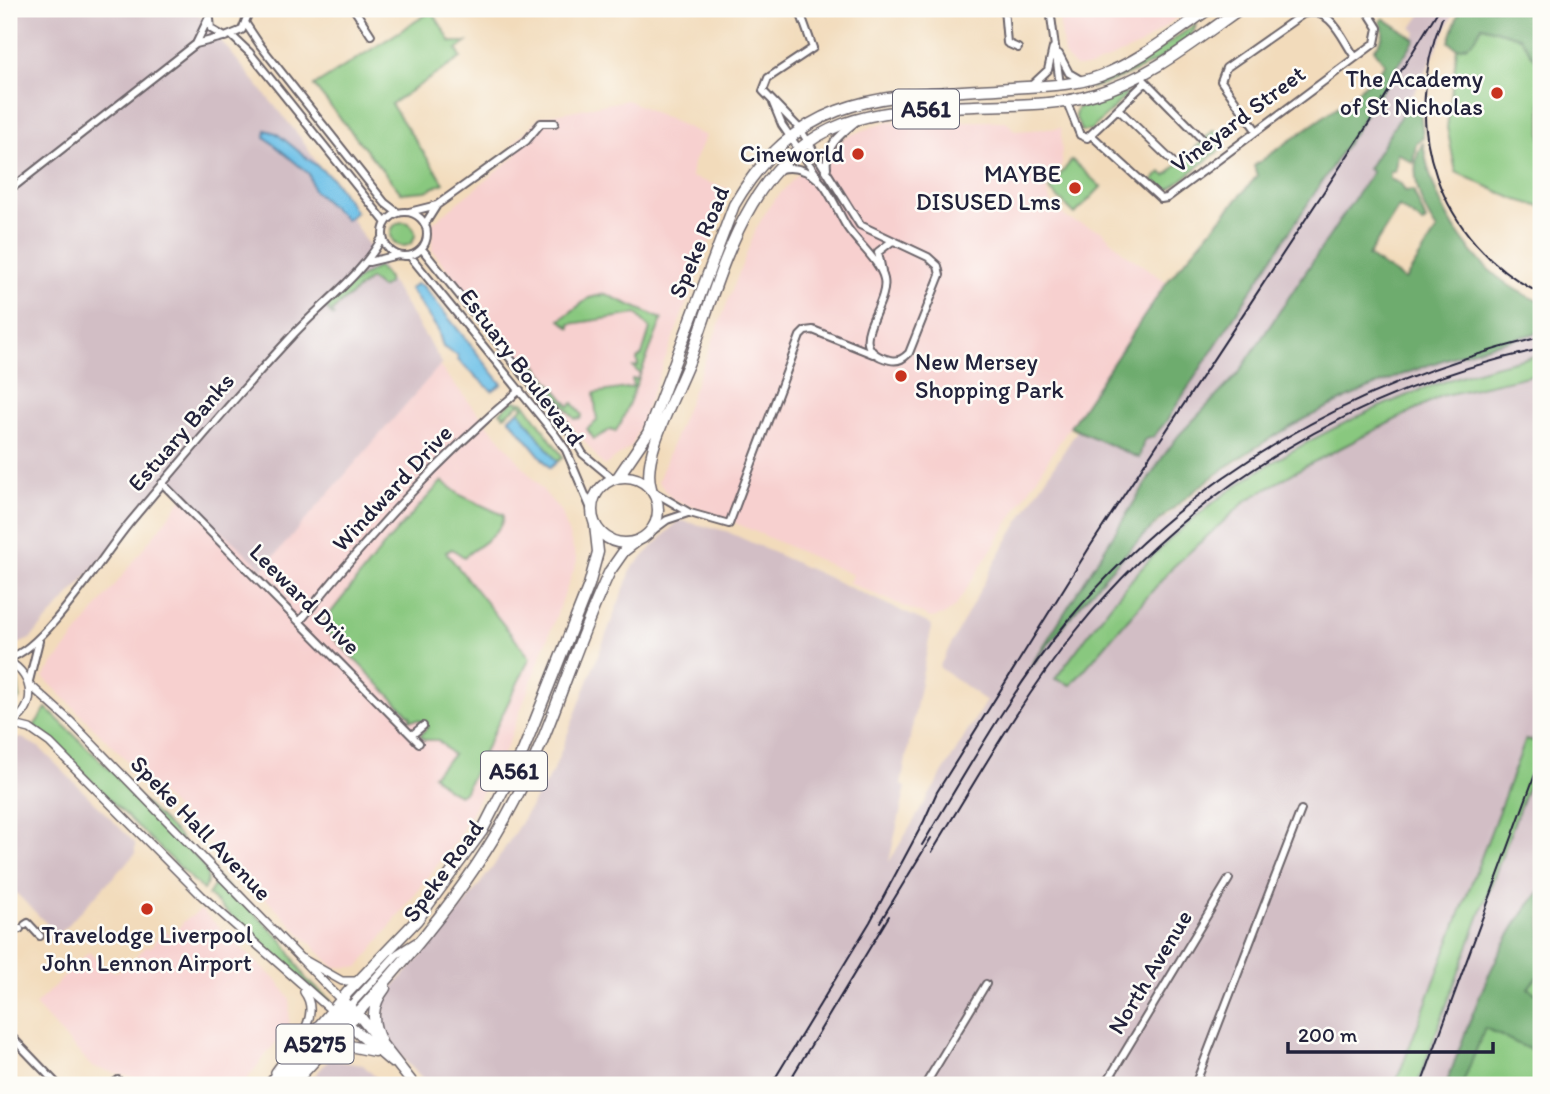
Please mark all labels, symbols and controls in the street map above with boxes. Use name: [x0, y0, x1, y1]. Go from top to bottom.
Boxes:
street label: Vineyard Street: [1165, 59, 1311, 179]
place label: The Academy of St Nicholas: [1340, 64, 1483, 121]
marker: The Academy of St Nicholas: [1489, 85, 1505, 101]
road number: A561: [893, 90, 959, 128]
place label: Cineworld: [740, 139, 844, 168]
marker: Cineworld: [850, 146, 866, 162]
place label: MAYBE DISUSED Lms: [916, 159, 1061, 216]
marker: MAYBE DISUSED Lms: [1067, 180, 1083, 196]
street label: Speke Road: [662, 181, 735, 302]
street label: Estuary Boulevard: [454, 282, 591, 451]
place label: New Mersey Shopping Park: [915, 347, 1064, 404]
street label: Estuary Banks: [121, 366, 240, 497]
marker: New Mersey Shopping Park: [893, 368, 909, 384]
street label: Windward Drive: [325, 418, 458, 557]
street label: Leeward Drive: [244, 537, 367, 660]
street label: Speke Hall Avenue: [125, 749, 278, 906]
road number: A561: [481, 751, 547, 790]
street label: Speke Road: [396, 814, 489, 927]
marker: Travelodge Liverpool John Lennon Airport: [139, 901, 155, 917]
street label: North Avenue: [1101, 904, 1198, 1039]
place label: Travelodge Liverpool John Lennon Airport: [41, 920, 253, 977]
scale bar: [1288, 1010, 1492, 1054]
text: 200 m: [1298, 1022, 1358, 1047]
road number: A5275: [276, 1024, 354, 1064]

